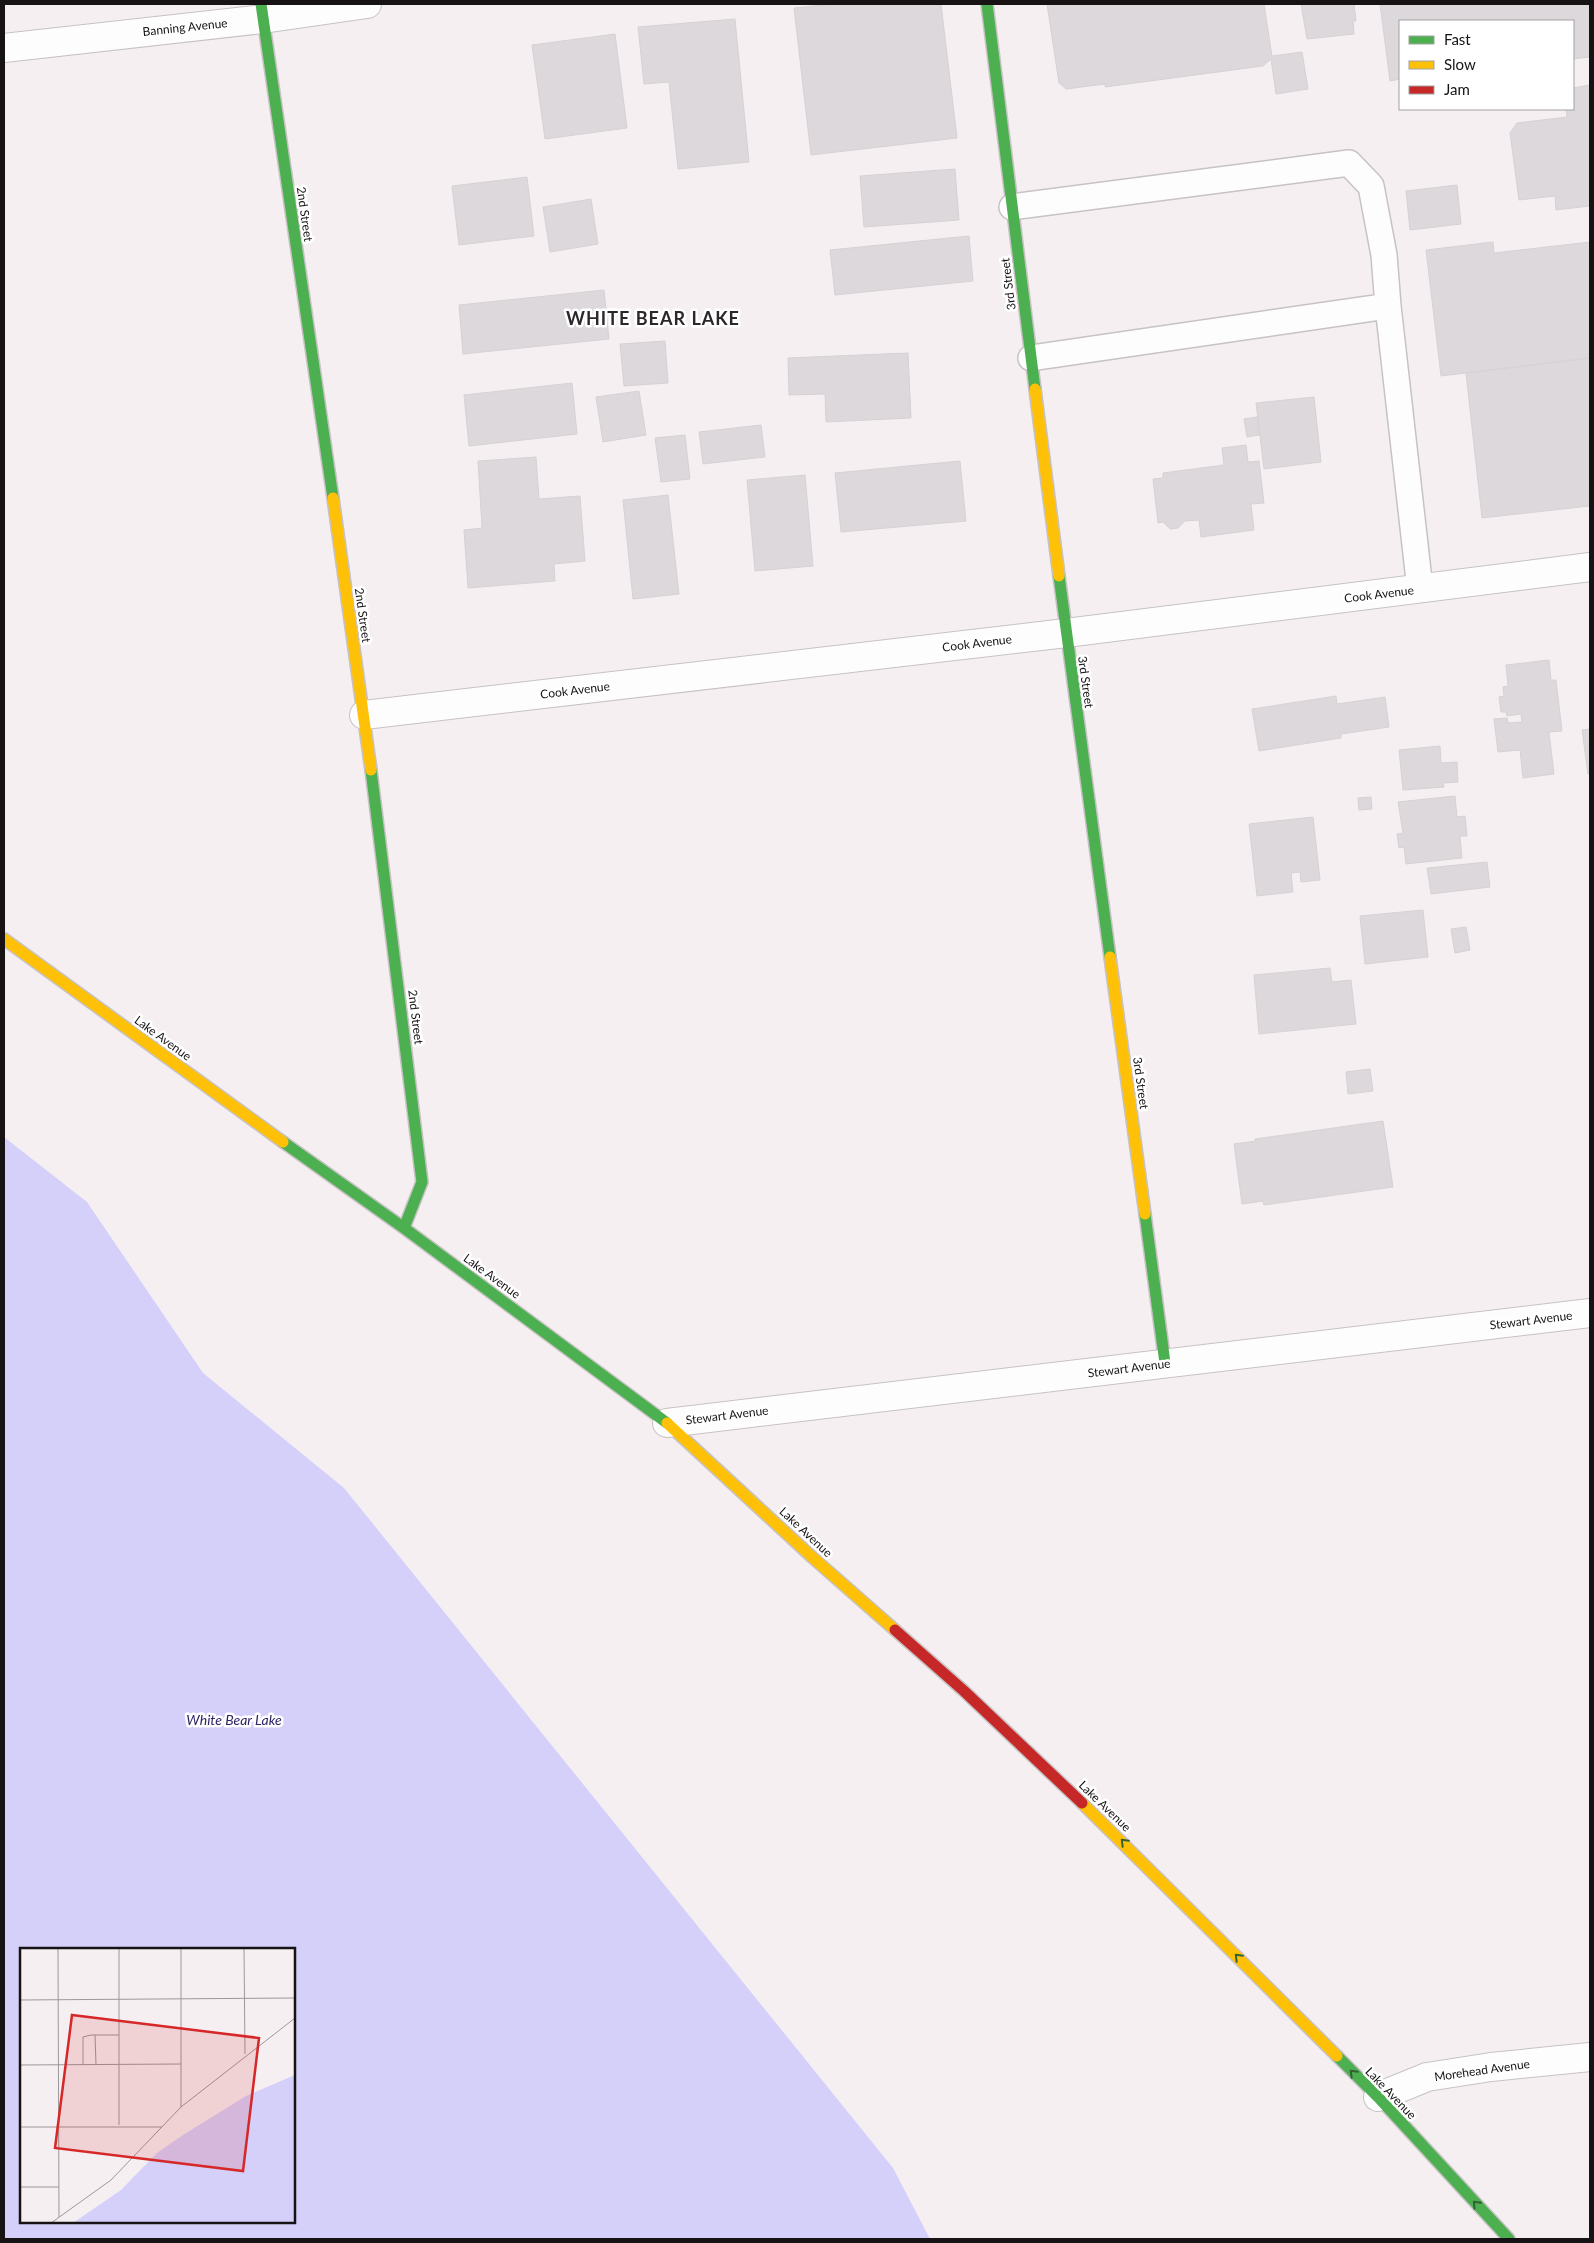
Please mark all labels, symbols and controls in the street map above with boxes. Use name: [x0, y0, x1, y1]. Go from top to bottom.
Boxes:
street label: Banning Avenue: [142, 15, 228, 39]
legend: [1399, 20, 1574, 110]
text: Fast: [1444, 30, 1471, 48]
text: Slow: [1444, 55, 1476, 73]
text: Jam: [1444, 80, 1470, 98]
street label: 2nd Street: [294, 186, 316, 243]
street label: 3rd Street: [997, 256, 1019, 311]
district label: WHITE BEAR LAKE: [566, 307, 740, 329]
street label: Cook Avenue: [1343, 582, 1415, 606]
street label: 2nd Street: [352, 587, 374, 644]
street label: Cook Avenue: [941, 631, 1013, 655]
street label: 3rd Street: [1075, 655, 1097, 710]
street label: Cook Avenue: [539, 678, 611, 702]
street label: 2nd Street: [405, 989, 427, 1046]
street label: Lake Avenue: [132, 1012, 194, 1064]
street label: 3rd Street: [1130, 1056, 1152, 1111]
street label: Lake Avenue: [461, 1250, 523, 1302]
street label: Stewart Avenue: [1489, 1307, 1573, 1333]
street label: Stewart Avenue: [1087, 1355, 1171, 1381]
street label: Stewart Avenue: [685, 1402, 769, 1428]
street label: Lake Avenue: [777, 1504, 835, 1560]
water label: White Bear Lake: [186, 1711, 282, 1728]
street label: Lake Avenue: [1076, 1777, 1134, 1835]
one-way arrow: [1120, 1839, 1129, 1848]
inset map: [20, 1948, 295, 2223]
one-way arrow: [1235, 1954, 1244, 1963]
street label: Morehead Avenue: [1433, 2056, 1531, 2084]
street label: Lake Avenue: [1362, 2064, 1420, 2122]
one-way arrow: [1350, 2069, 1359, 2078]
one-way arrow: [1473, 2200, 1482, 2209]

